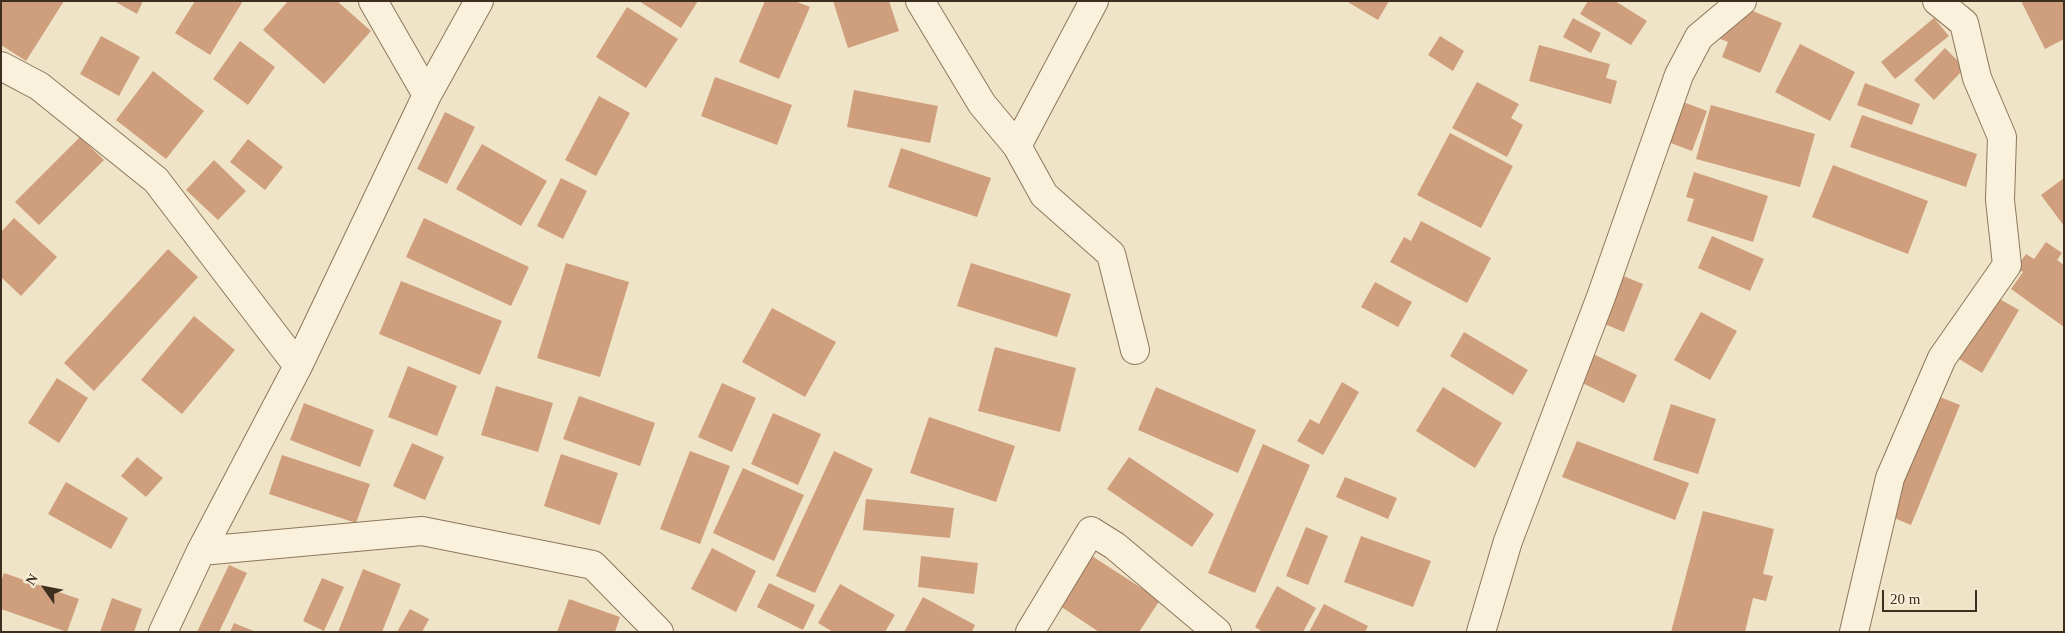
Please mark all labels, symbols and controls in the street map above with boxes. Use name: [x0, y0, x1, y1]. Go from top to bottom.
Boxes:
north arrow: [20, 563, 70, 613]
text: N: [23, 571, 41, 588]
scale bar: [1885, 580, 1980, 612]
text: 20 m: [1890, 591, 1920, 607]

